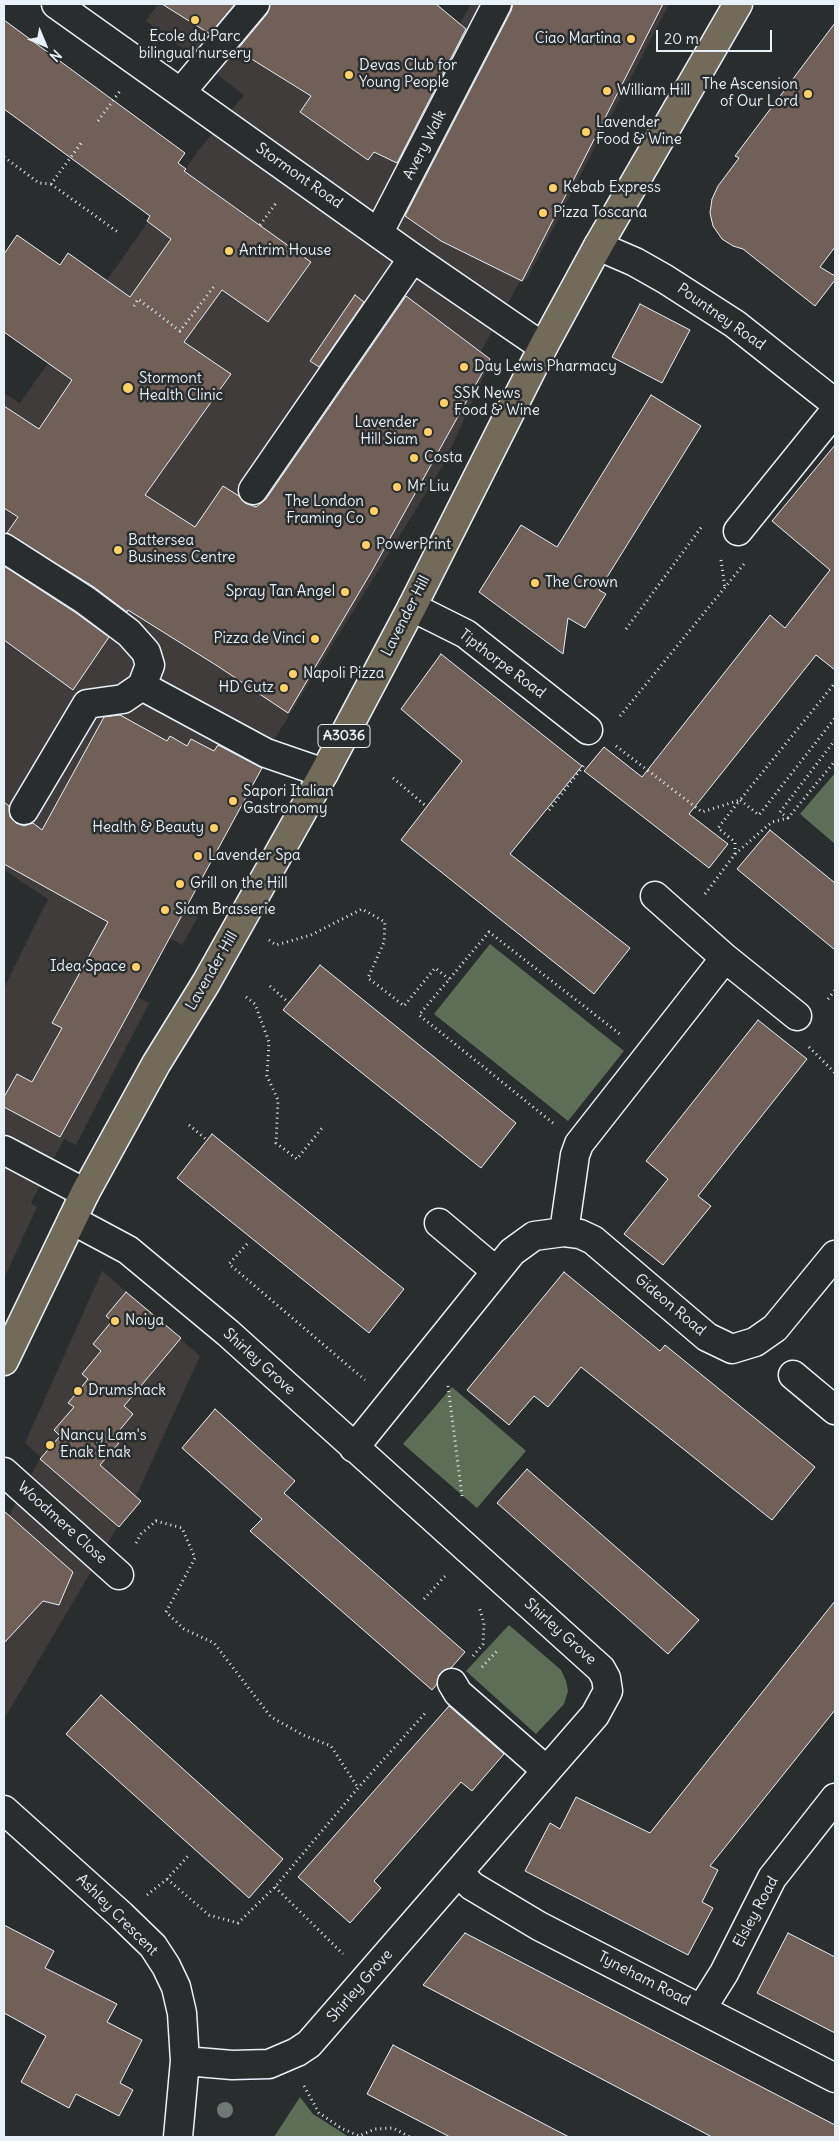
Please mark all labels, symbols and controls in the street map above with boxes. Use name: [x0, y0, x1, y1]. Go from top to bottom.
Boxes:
marker: Ecole du Parc bilingual nursery: [189, 14, 201, 26]
north arrow: [20, 20, 70, 70]
scale bar: [659, 20, 775, 52]
place label: Ecole du Parc bilingual nursery: [139, 28, 251, 63]
text: 20 m: [664, 29, 699, 48]
place label: Ciao Martina: [535, 30, 621, 48]
marker: Ciao Martina: [625, 33, 637, 45]
text: N: [46, 46, 65, 65]
place label: Devas Club for Young People: [359, 57, 457, 92]
marker: Devas Club for Young People: [343, 69, 355, 81]
place label: The Ascension of Our Lord: [702, 76, 798, 111]
place label: William Hill: [617, 82, 690, 100]
marker: William Hill: [601, 85, 613, 97]
marker: The Ascension of Our Lord: [802, 88, 814, 100]
street label: Avery Walk: [400, 107, 450, 183]
place label: Lavender Food & Wine: [596, 114, 682, 149]
marker: Lavender Food & Wine: [580, 126, 592, 138]
street label: Stormont Road: [252, 139, 346, 213]
place label: Kebab Express: [563, 179, 661, 197]
marker: Kebab Express: [547, 182, 559, 194]
place label: Pizza Toscana: [553, 204, 647, 222]
marker: Pizza Toscana: [537, 207, 549, 219]
place label: Antrim House: [239, 242, 331, 260]
marker: Antrim House: [223, 245, 235, 257]
street label: Pountney Road: [673, 280, 769, 354]
place label: Day Lewis Pharmacy: [474, 358, 617, 376]
marker: Day Lewis Pharmacy: [458, 361, 470, 373]
place label: Stormont Health Clinic: [139, 370, 223, 405]
marker: Stormont Health Clinic: [121, 381, 135, 395]
place label: SSK News Food & Wine: [454, 385, 540, 420]
marker: SSK News Food & Wine: [438, 397, 450, 409]
place label: Lavender Hill Siam: [354, 414, 418, 449]
marker: Lavender Hill Siam: [422, 426, 434, 438]
place label: Costa: [424, 449, 463, 467]
marker: Costa: [408, 452, 420, 464]
place label: Mr Liu: [407, 478, 449, 496]
marker: Mr Liu: [391, 481, 403, 493]
place label: The London Framing Co: [285, 493, 364, 528]
marker: The London Framing Co: [368, 505, 380, 517]
place label: Battersea Business Centre: [128, 532, 236, 567]
place label: PowerPrint: [376, 536, 451, 554]
marker: PowerPrint: [360, 539, 372, 551]
marker: Battersea Business Centre: [112, 544, 124, 556]
street label: Lavender Hill: [378, 573, 434, 659]
place label: The Crown: [545, 574, 618, 592]
marker: The Crown: [529, 577, 541, 589]
place label: Spray Tan Angel: [226, 583, 335, 601]
marker: Spray Tan Angel: [339, 586, 351, 598]
street label: Tipthorpe Road: [455, 626, 549, 702]
place label: Pizza de Vinci: [213, 630, 305, 648]
marker: Pizza de Vinci: [309, 633, 321, 645]
place label: Napoli Pizza: [303, 665, 384, 683]
marker: Napoli Pizza: [287, 668, 299, 680]
place label: HD Cutz: [218, 679, 274, 697]
marker: HD Cutz: [278, 682, 290, 694]
road number: A3036: [318, 724, 370, 748]
place label: Sapori Italian Gastronomy: [243, 783, 334, 818]
marker: Sapori Italian Gastronomy: [227, 795, 239, 807]
place label: Health & Beauty: [92, 819, 204, 837]
marker: Health & Beauty: [208, 822, 220, 834]
place label: Lavender Spa: [208, 847, 301, 865]
marker: Lavender Spa: [192, 850, 204, 862]
place label: Grill on the Hill: [190, 875, 287, 893]
marker: Grill on the Hill: [174, 878, 186, 890]
place label: Siam Brasserie: [175, 901, 276, 919]
marker: Siam Brasserie: [159, 904, 171, 916]
street label: Lavender Hill: [182, 928, 242, 1014]
place label: Idea Space: [50, 958, 126, 976]
marker: Idea Space: [130, 961, 142, 973]
street label: Gideon Road: [631, 1270, 709, 1340]
place label: Noiya: [125, 1312, 164, 1330]
marker: Noiya: [109, 1315, 121, 1327]
street label: Shirley Grove: [219, 1325, 299, 1399]
place label: Drumshack: [88, 1382, 166, 1400]
marker: Drumshack: [72, 1385, 84, 1397]
place label: Nancy Lam's Enak Enak: [60, 1427, 146, 1462]
marker: Nancy Lam's Enak Enak: [44, 1439, 56, 1451]
street label: Woodmere Close: [14, 1478, 110, 1568]
street label: Shirley Grove: [520, 1595, 600, 1669]
street label: Ashley Crescent: [72, 1870, 162, 1960]
street label: Elsley Road: [730, 1873, 782, 1951]
street label: Shirley Grove: [323, 1946, 397, 2026]
street label: Tyneham Road: [595, 1948, 693, 2010]

